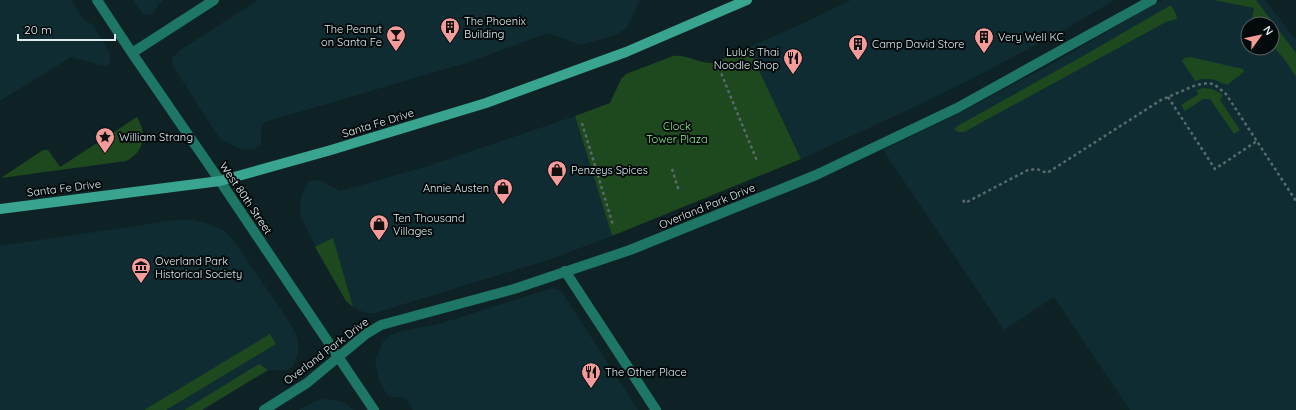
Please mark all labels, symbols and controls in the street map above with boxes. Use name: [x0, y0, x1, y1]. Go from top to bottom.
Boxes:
place label: The Phoenix Building: [464, 14, 526, 41]
scale bar: [18, 16, 115, 42]
building icon: The Phoenix Building: [439, 16, 461, 44]
north arrow: [1240, 16, 1280, 56]
text: 20 m: [24, 22, 52, 37]
place label: The Peanut on Santa Fe: [321, 22, 382, 49]
text: N: [1260, 23, 1276, 38]
bar icon: The Peanut on Santa Fe: [385, 24, 407, 52]
building icon: Very Well KC: [973, 26, 995, 54]
place label: Very Well KC: [998, 30, 1064, 44]
building icon: Camp David Store: [847, 33, 869, 61]
place label: Camp David Store: [872, 37, 965, 51]
place label: Lulu's Thai Noodle Shop: [714, 45, 779, 72]
restaurant icon: Lulu's Thai Noodle Shop: [782, 47, 804, 75]
street label: Santa Fe Drive: [340, 105, 416, 141]
park label: Clock Tower Plaza: [646, 119, 708, 146]
place icon: William Strang: [94, 126, 116, 154]
place label: William Strang: [119, 130, 193, 144]
street label: West 80th Street: [217, 159, 275, 237]
shop icon: Penzeys Spices: [546, 159, 568, 187]
place label: Penzeys Spices: [571, 163, 648, 177]
street label: Santa Fe Drive: [26, 177, 102, 199]
shop icon: Annie Austen: [492, 177, 514, 205]
street label: Overland Park Drive: [657, 180, 757, 232]
place label: Annie Austen: [423, 181, 489, 195]
place label: Ten Thousand Villages: [393, 211, 465, 238]
shop icon: Ten Thousand Villages: [368, 213, 390, 241]
place label: Overland Park Historical Society: [155, 254, 242, 281]
museum icon: Overland Park Historical Society: [130, 256, 152, 284]
street label: Overland Park Drive: [281, 315, 371, 387]
restaurant icon: The Other Place: [580, 361, 602, 389]
place label: The Other Place: [605, 365, 687, 379]

